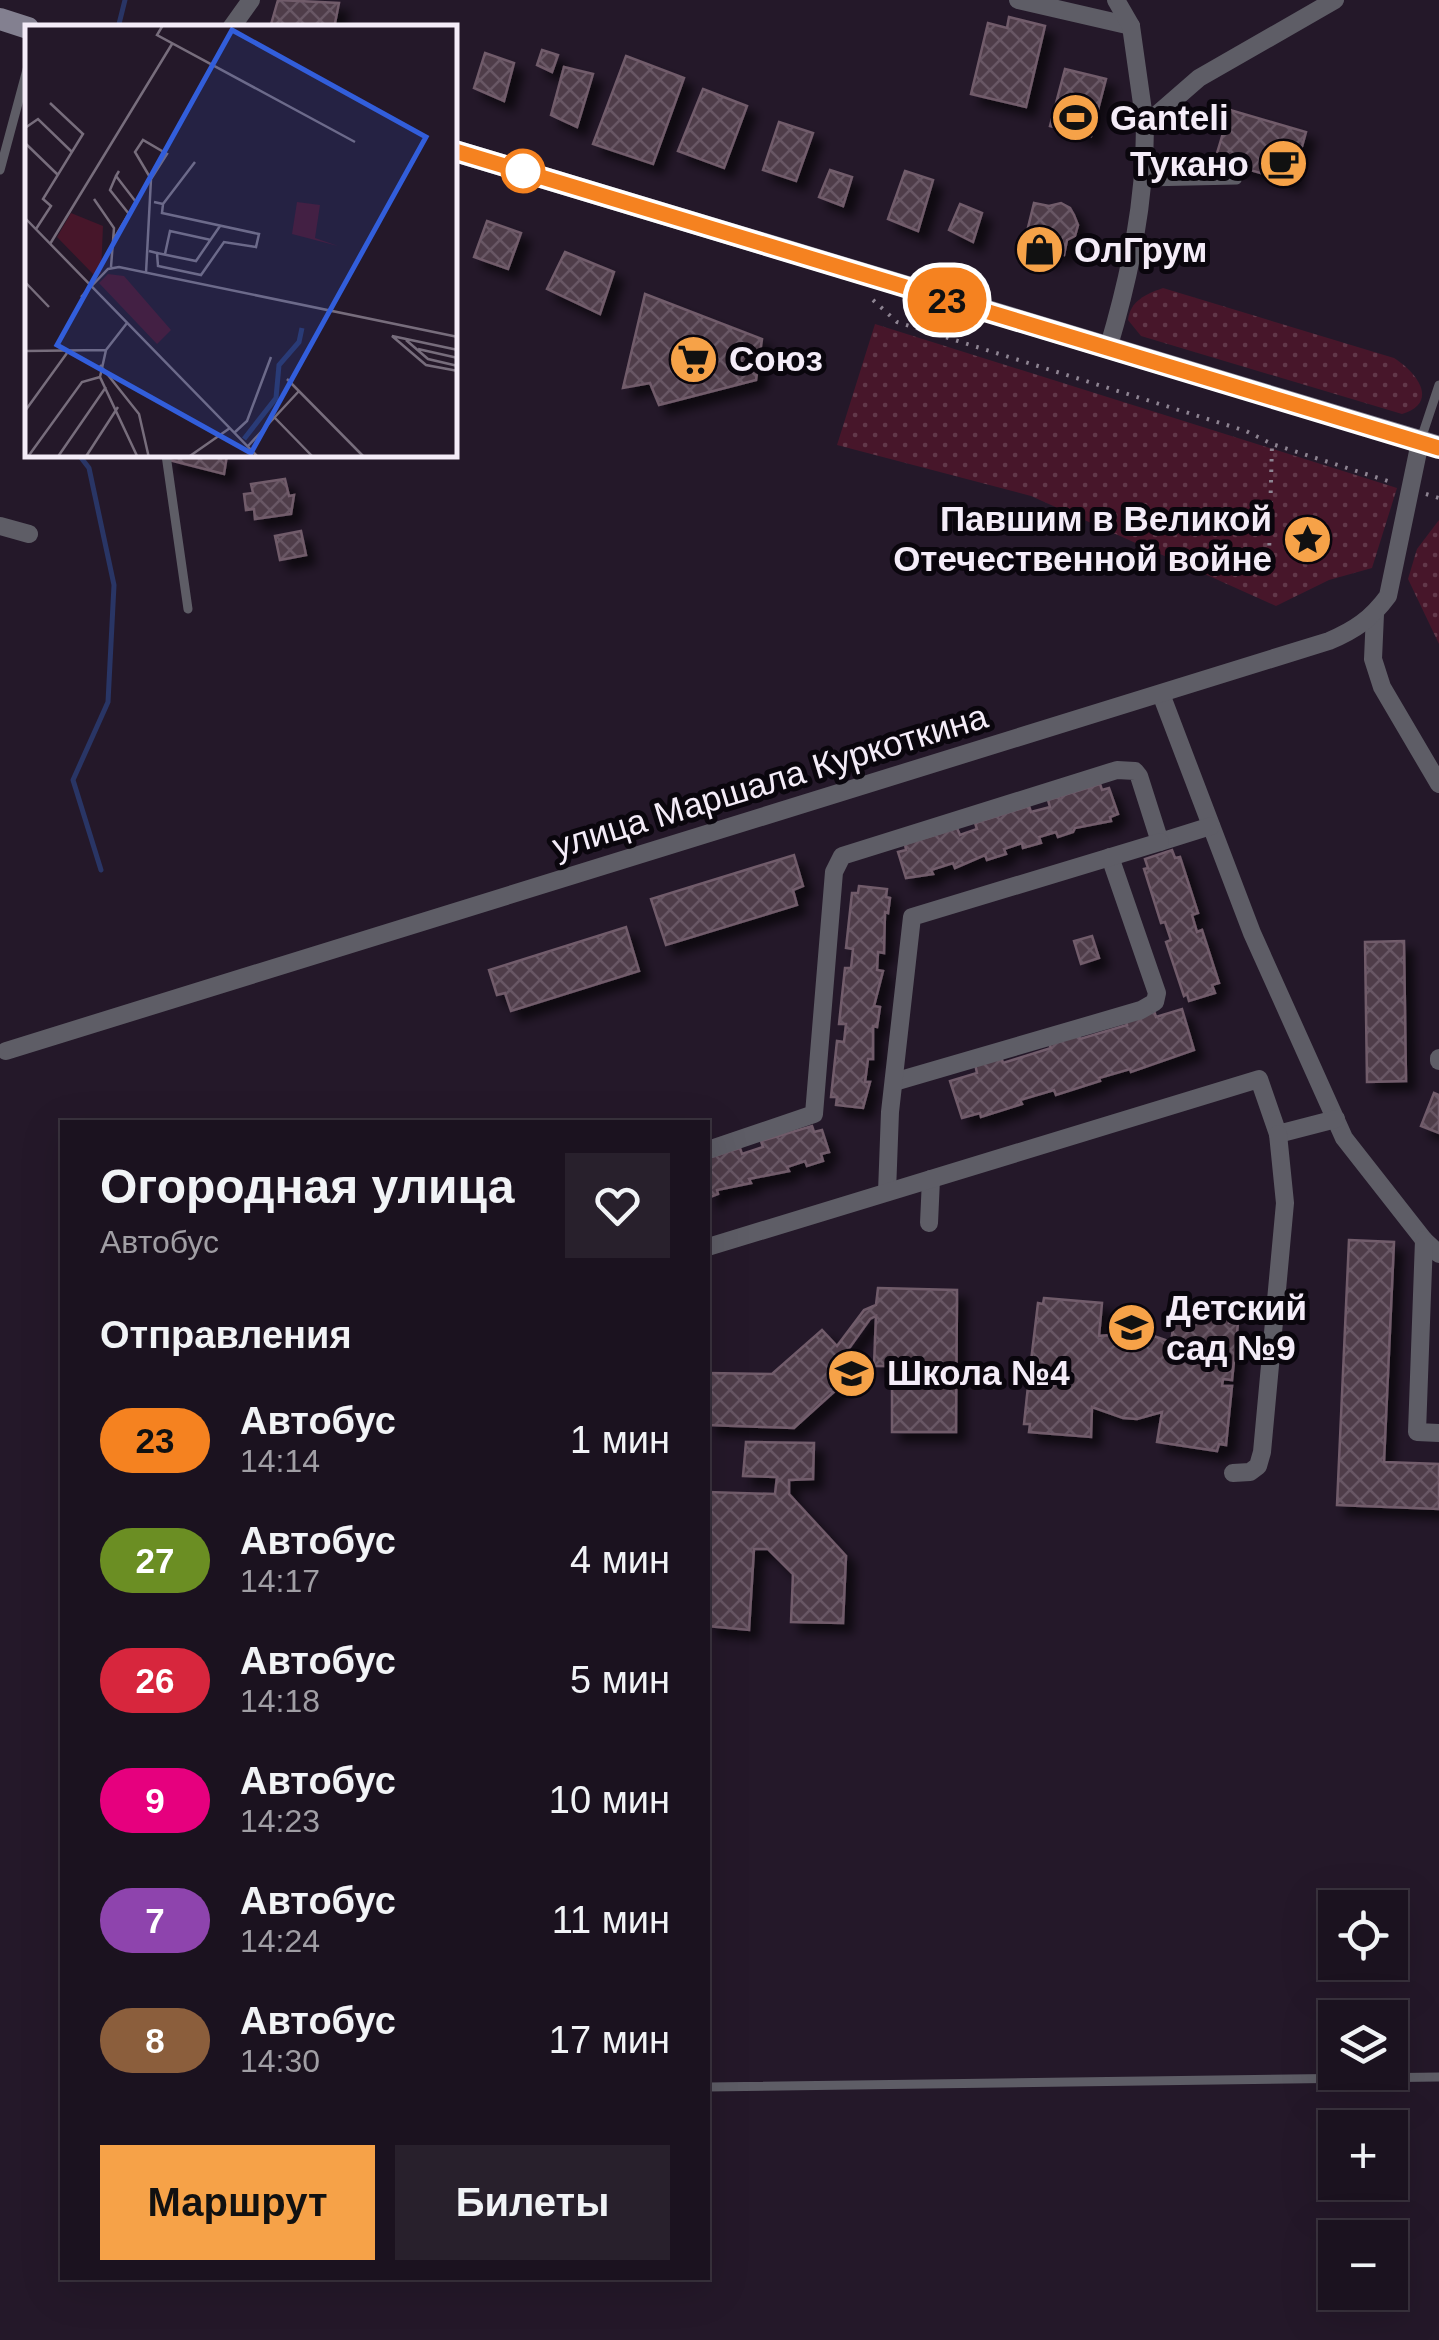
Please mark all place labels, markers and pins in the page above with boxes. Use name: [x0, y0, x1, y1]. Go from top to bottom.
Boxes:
sports icon: Ganteli: [1049, 92, 1101, 144]
place label: Ganteli: [1110, 98, 1229, 137]
cafe icon: Тукано: [1258, 138, 1310, 190]
place label: Тукано: [1130, 144, 1249, 183]
unlabelled marker: [502, 150, 544, 192]
shop icon: ОлГрум: [1013, 224, 1065, 276]
place label: ОлГрум: [1074, 230, 1207, 269]
supermarket icon: Союз: [668, 333, 720, 385]
place label: Союз: [729, 339, 823, 378]
place label: Павшим в Великой Отечественной войне: [893, 499, 1272, 578]
place icon: Павшим в Великой Отечественной войне: [1281, 513, 1333, 565]
place label: Детский сад №9: [1166, 1288, 1307, 1367]
school or university icon: Детский сад №9: [1105, 1302, 1157, 1354]
school or university icon: Школа №4: [826, 1347, 878, 1399]
place label: Школа №4: [887, 1353, 1070, 1392]

